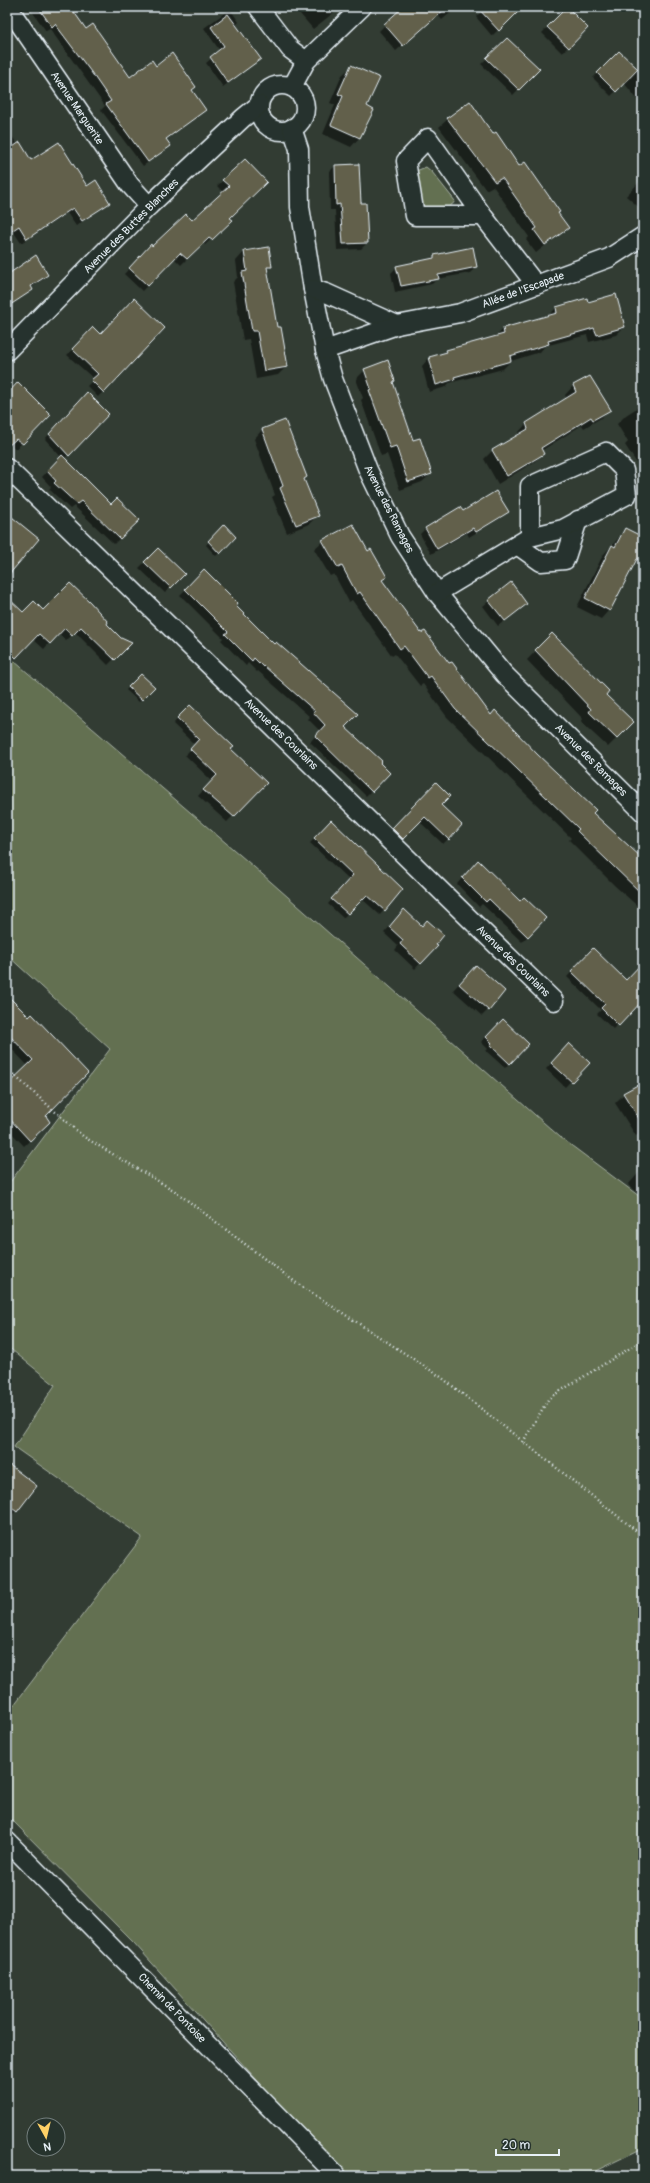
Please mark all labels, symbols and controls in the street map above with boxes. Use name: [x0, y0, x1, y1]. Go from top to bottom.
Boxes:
street label: Avenue Marguerite: [48, 69, 107, 148]
street label: Avenue des Buttes Blanches: [81, 176, 181, 276]
street label: Allée de l'Escapade: [480, 269, 567, 311]
street label: Avenue des Ramages: [361, 463, 417, 555]
street label: Avenue des Courlains: [242, 696, 320, 772]
street label: Avenue des Ramages: [552, 721, 630, 799]
street label: Avenue des Courlains: [474, 923, 552, 999]
street label: Chemin de Pontoise: [136, 1971, 209, 2046]
north arrow: [26, 2117, 66, 2157]
scale bar: [496, 2131, 559, 2157]
text: 20 m: [502, 2138, 531, 2153]
text: N: [42, 2139, 52, 2153]

